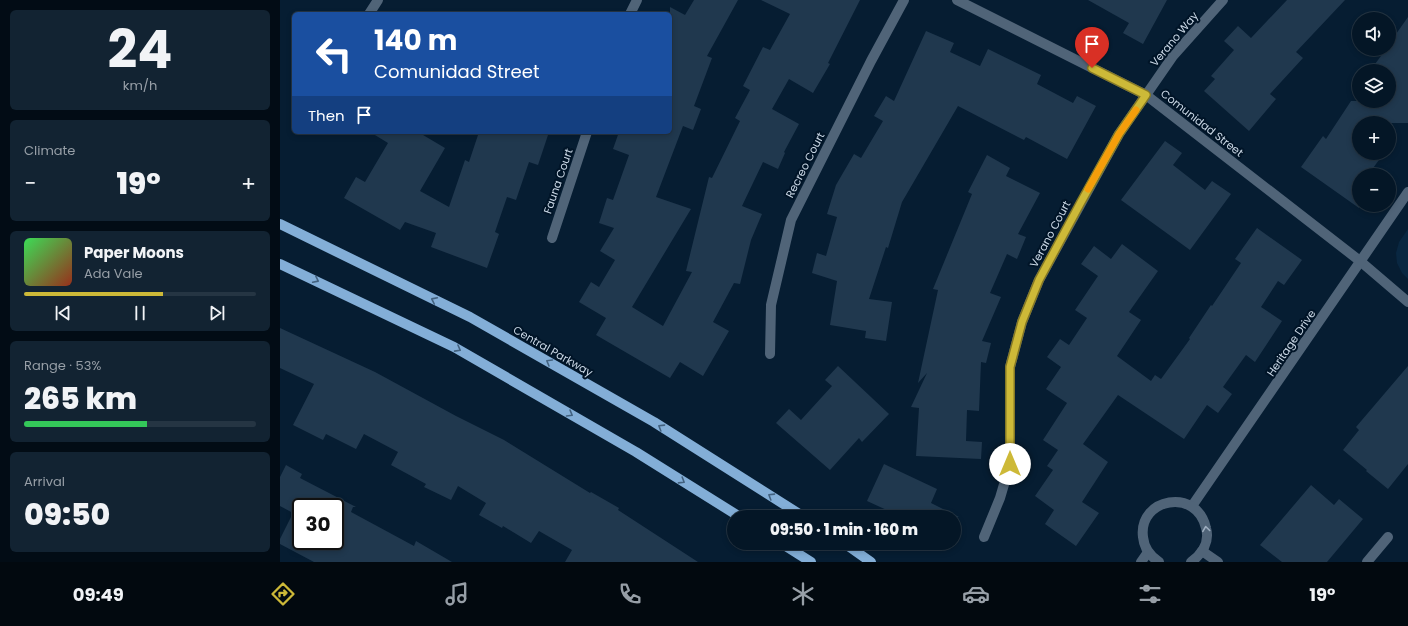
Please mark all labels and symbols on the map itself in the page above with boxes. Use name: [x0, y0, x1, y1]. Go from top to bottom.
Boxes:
street label: Verano Way: [1146, 8, 1202, 70]
pin: [1075, 27, 1109, 68]
street label: Comunidad Street: [1157, 86, 1247, 160]
street label: Recreo Court: [782, 129, 828, 201]
street label: Fauna Court: [539, 146, 577, 216]
street label: Verano Court: [1026, 198, 1074, 270]
one-way arrow: [311, 275, 319, 283]
one-way arrow: [431, 297, 439, 305]
street label: Heritage Drive: [1263, 306, 1319, 380]
street label: Central Parkway: [510, 322, 597, 381]
one-way arrow: [453, 345, 461, 352]
one-way arrow: [545, 360, 553, 367]
one-way arrow: [566, 409, 574, 416]
one-way arrow: [658, 424, 665, 432]
position arrow: [989, 443, 1031, 485]
one-way arrow: [678, 476, 685, 483]
one-way arrow: [768, 494, 775, 501]
speed limit sign: 30: [292, 498, 344, 550]
one-way arrow: [1202, 526, 1211, 532]

